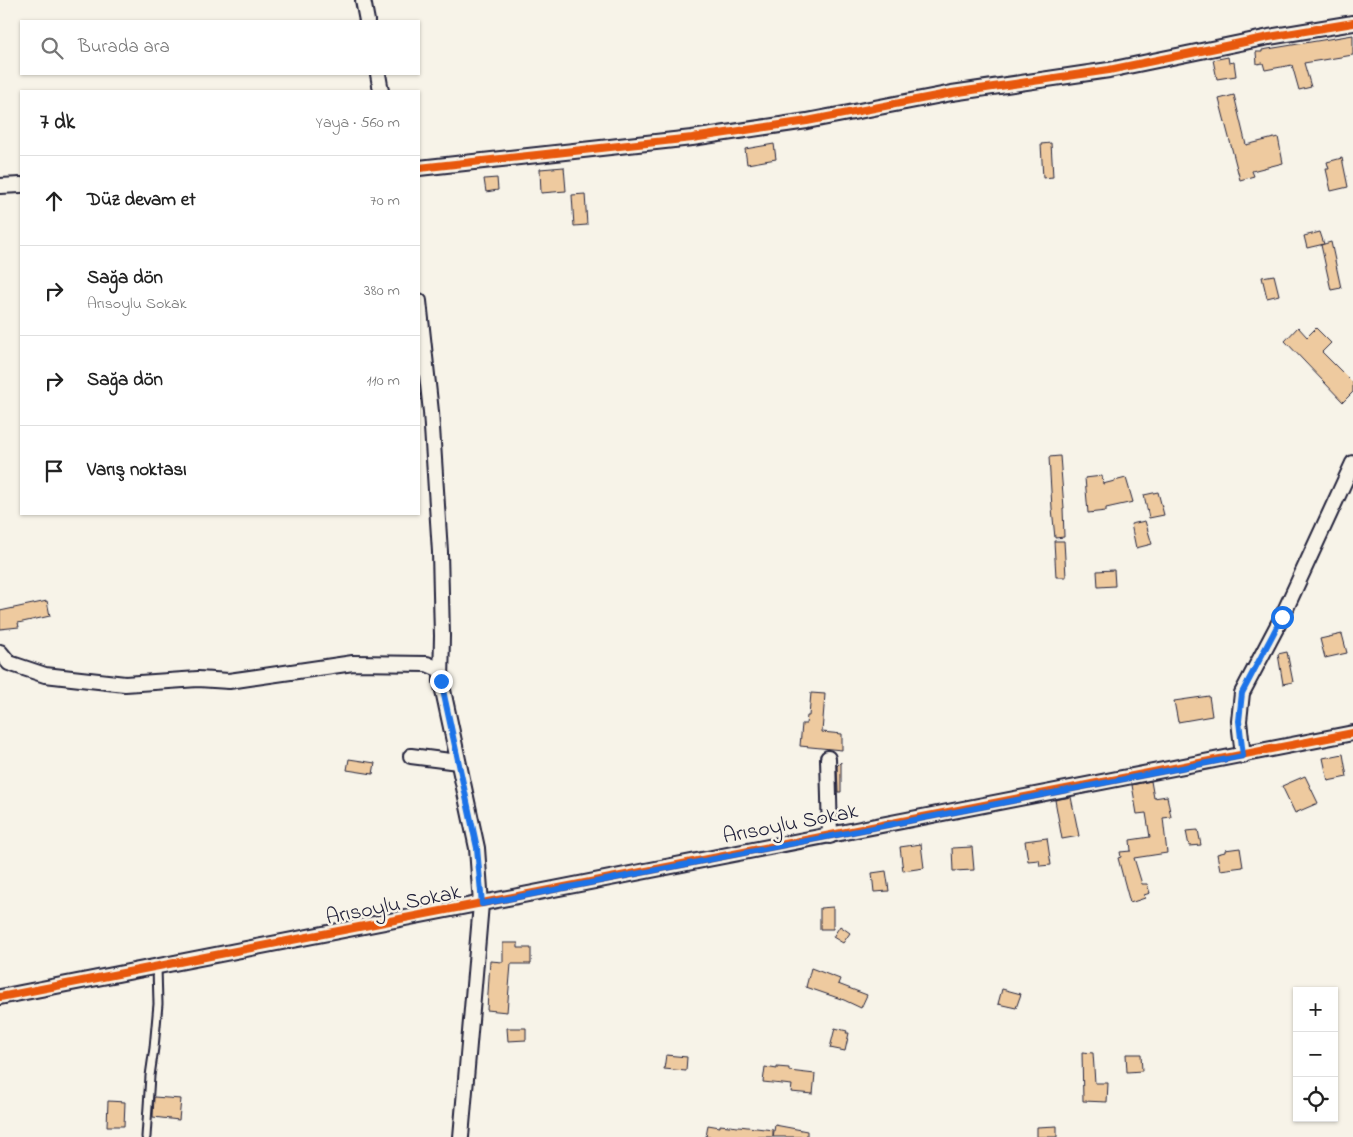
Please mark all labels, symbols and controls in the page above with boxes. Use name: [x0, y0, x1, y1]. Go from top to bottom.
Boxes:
search box: [20, 20, 420, 75]
icon: search: [38, 34, 66, 62]
text: Burada ara: [78, 34, 170, 61]
text: 7 dk: [40, 108, 75, 138]
text: Yaya · 560 m: [316, 111, 400, 135]
icon: ahead: [40, 187, 68, 215]
text: Düz devam et: [87, 187, 196, 214]
text: 70 m: [370, 189, 400, 213]
text: Sağa dön: [87, 265, 163, 292]
icon: right: [40, 277, 68, 305]
text: 380 m: [364, 279, 400, 303]
text: Arısoylu Sokak: [87, 292, 187, 316]
icon: right: [40, 367, 68, 395]
text: Sağa dön: [87, 367, 163, 394]
text: 110 m: [366, 369, 400, 393]
icon: arrive: [40, 457, 68, 485]
text: Varış noktası: [87, 457, 187, 484]
route start: [1271, 606, 1294, 629]
route end: [430, 670, 453, 693]
street label: Arısoylu Sokak: [720, 796, 861, 855]
street label: Arısoylu Sokak: [323, 877, 464, 936]
map controls: [1293, 987, 1338, 1122]
button: +: [1293, 987, 1338, 1032]
button: −: [1293, 1032, 1338, 1077]
button: locate: [1293, 1077, 1338, 1122]

